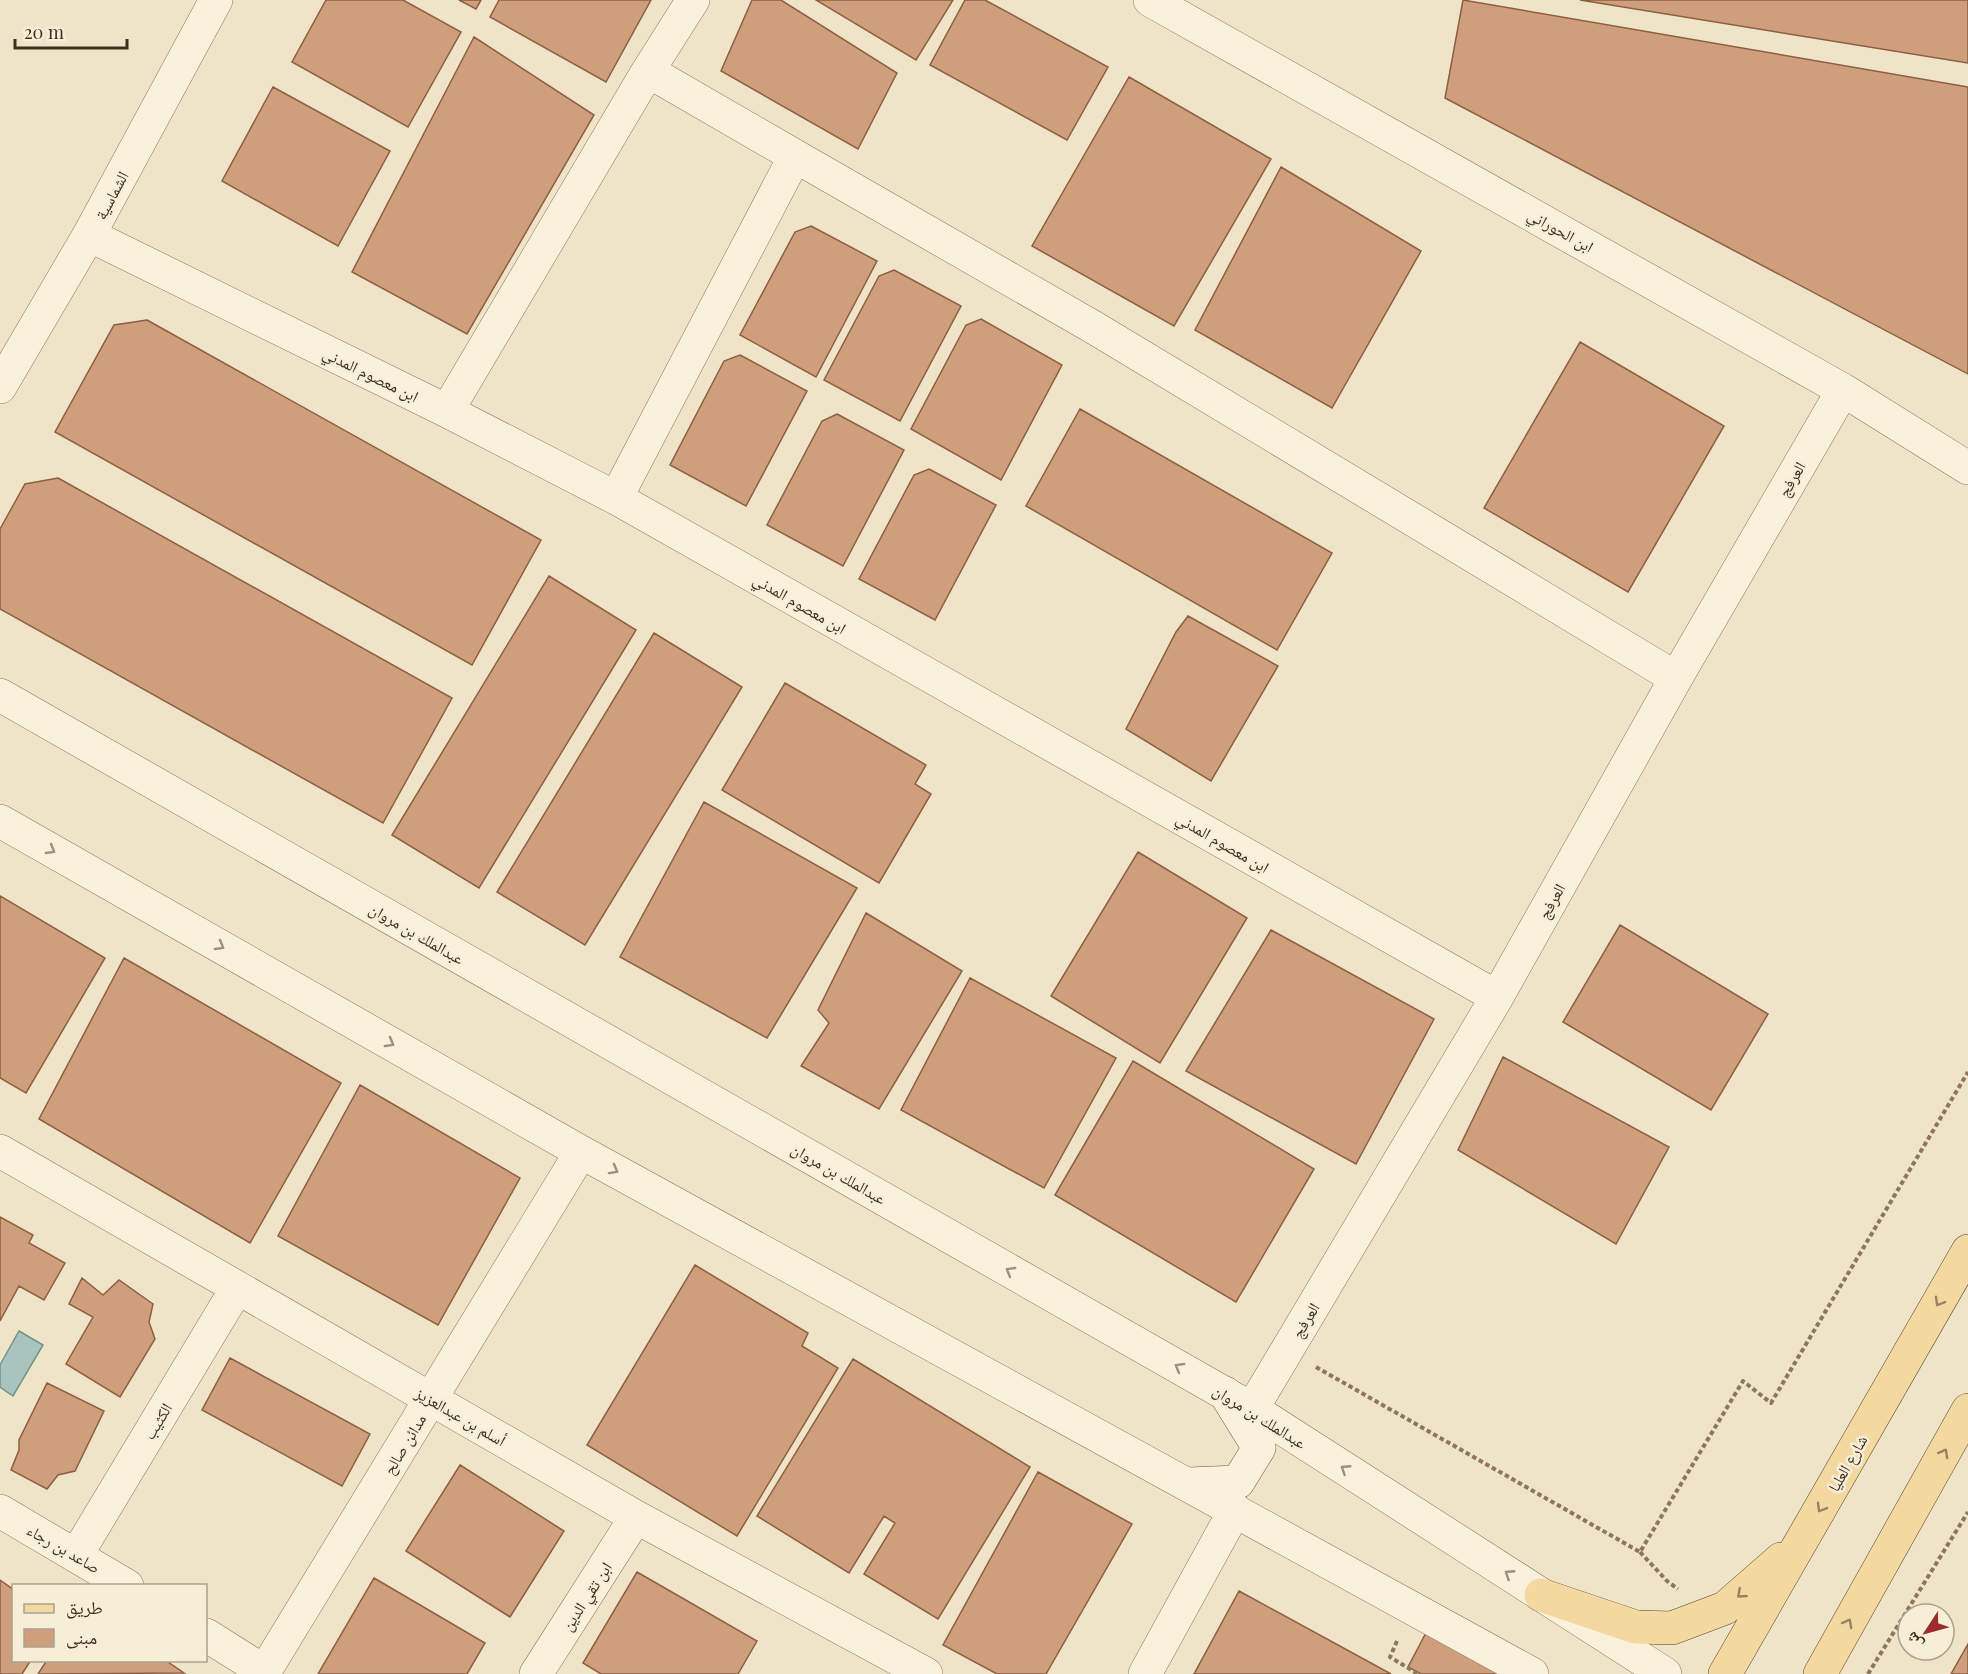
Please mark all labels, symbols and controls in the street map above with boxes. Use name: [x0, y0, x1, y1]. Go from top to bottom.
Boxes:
scale bar: [15, 12, 128, 50]
text: 20 m: [24, 20, 64, 44]
street label: الشماسية: [90, 167, 132, 223]
street label: ابن الحوراني: [1523, 203, 1598, 259]
street label: ابن معصوم المدني: [318, 342, 422, 409]
street label: العرفج: [1772, 457, 1810, 501]
street label: ابن معصوم المدني: [748, 568, 850, 641]
street label: ابن معصوم المدني: [1171, 807, 1273, 880]
one-way arrow: [45, 843, 55, 854]
street label: العرفج: [1533, 879, 1570, 923]
street label: عبدالملك بن مروان: [365, 897, 468, 969]
one-way arrow: [214, 939, 224, 951]
one-way arrow: [384, 1036, 394, 1047]
street label: عبدالملك بن مروان: [787, 1137, 890, 1209]
one-way arrow: [608, 1163, 619, 1174]
one-way arrow: [1006, 1266, 1016, 1278]
one-way arrow: [1935, 1296, 1946, 1306]
street label: العرفج: [1286, 1298, 1325, 1342]
one-way arrow: [1175, 1363, 1185, 1374]
street label: عبدالملك بن مروان: [1209, 1379, 1311, 1454]
street label: أسلم بن عبدالعزيز: [411, 1381, 510, 1451]
street label: الكثيب: [138, 1399, 176, 1443]
street label: مدائن صالح: [378, 1410, 431, 1479]
street label: شارع العليا: [1822, 1431, 1872, 1496]
one-way arrow: [1937, 1449, 1948, 1459]
one-way arrow: [1341, 1465, 1352, 1476]
one-way arrow: [1817, 1501, 1828, 1512]
street label: صاعد بن رجاء: [23, 1519, 105, 1578]
street label: ابن تقي الدين: [556, 1558, 619, 1636]
one-way arrow: [1505, 1571, 1516, 1582]
legend: [12, 1584, 207, 1662]
one-way arrow: [1737, 1587, 1748, 1598]
text: طريق: [66, 1595, 103, 1619]
north arrow: [1896, 1602, 1956, 1662]
one-way arrow: [1841, 1619, 1853, 1629]
text: مبنى: [66, 1625, 97, 1649]
text: ش: [1900, 1628, 1927, 1654]

